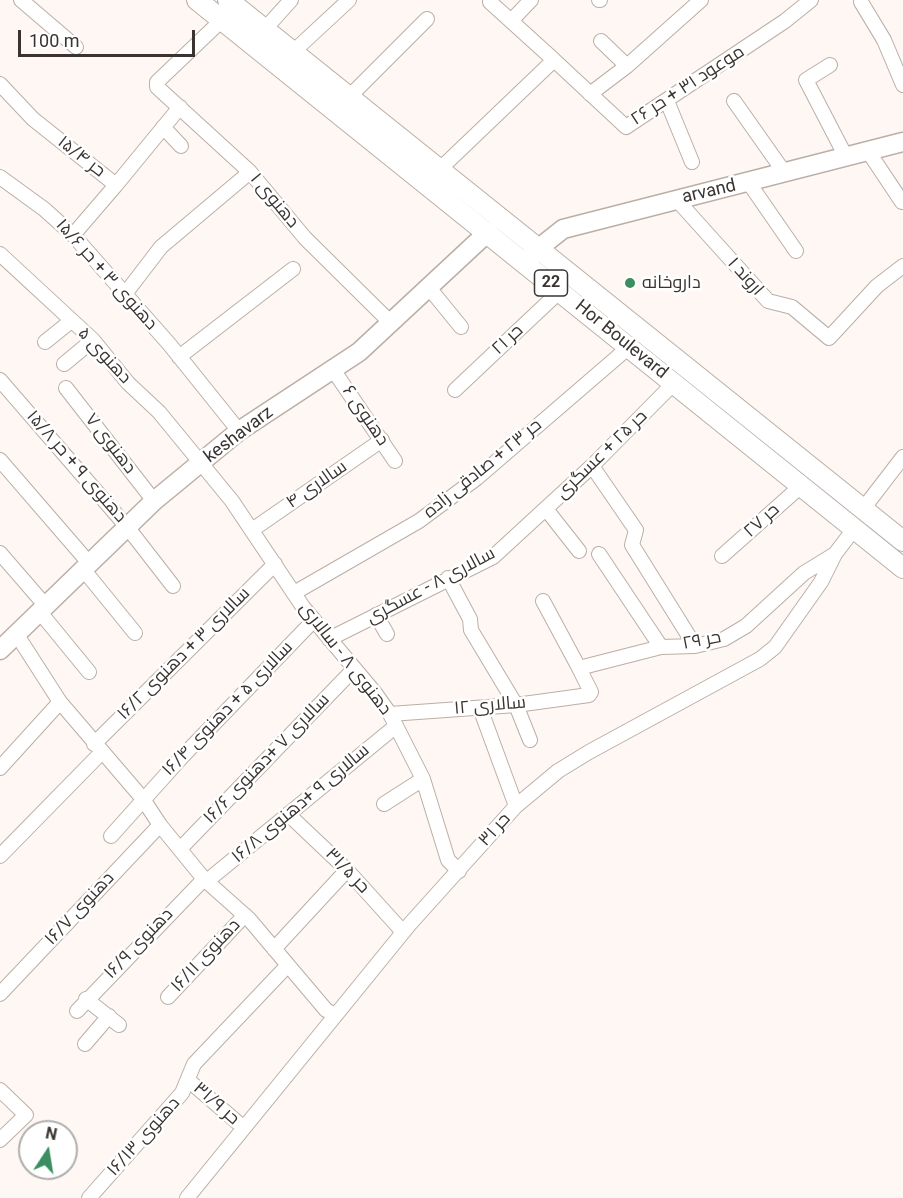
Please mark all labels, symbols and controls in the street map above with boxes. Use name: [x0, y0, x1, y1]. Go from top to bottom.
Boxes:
scale bar: [21, 18, 198, 56]
text: 100 m: [29, 30, 80, 51]
street label: موعود ۳۱ + حر ۲۶: [627, 41, 749, 131]
street label: حر ۱۵/۴: [53, 132, 109, 182]
street label: دهنوی ۱: [245, 169, 303, 233]
street label: arvand: [680, 175, 738, 209]
street label: دهنوی ۳ + حر ۱۵/۶: [51, 215, 161, 335]
street label: اروند ۱: [722, 253, 768, 301]
road number: 22: [534, 270, 568, 296]
place label: داروخانه: [642, 272, 701, 294]
marker: داروخانه: [623, 276, 637, 290]
street label: Hor Boulevard: [570, 296, 672, 384]
street label: حر ۲۱: [488, 320, 528, 360]
street label: دهنوی ۵: [73, 323, 135, 389]
street label: دهنوی ۶: [337, 382, 393, 450]
street label: keshavarz: [200, 402, 278, 468]
street label: دهنوی ۹ + حر ۱۵/۸: [21, 406, 131, 528]
street label: حر ۲۵ + عسگری: [552, 406, 652, 504]
street label: دهنوی ۷: [80, 410, 140, 478]
street label: حر ۲۳ + صادقی زاده: [420, 415, 546, 523]
street label: سالاری ۴: [283, 456, 351, 514]
street label: حر ۲۷: [740, 499, 784, 543]
street label: سالاری ۸ - عسگری: [363, 543, 499, 629]
street label: سالاری ۳ + دهنوی ۱۶/۲: [113, 583, 255, 725]
street label: دهنوی ۸ - سالاری: [294, 598, 396, 720]
street label: حر ۲۹: [681, 627, 723, 655]
street label: سالاری ۵ + دهنوی ۱۶/۴: [158, 637, 298, 781]
street label: سالاری ۷ +دهنوی ۱۶/۶: [199, 689, 335, 829]
street label: سالاری ۱۲: [453, 692, 527, 720]
street label: سالاری ۹ +دهنوی ۱۶/۸: [228, 740, 374, 868]
street label: حر ۳۱: [474, 809, 516, 851]
street label: حر ۳۱/۵: [320, 844, 374, 898]
street label: دهنوی ۱۶/۷: [41, 868, 119, 950]
street label: دهنوی ۱۶/۹: [100, 904, 178, 984]
street label: دهنوی ۱۶/۱۱: [167, 915, 245, 997]
street label: حر ۳۱/۹: [188, 1078, 244, 1130]
street label: دهنوی ۱۶/۱۳: [103, 1093, 185, 1181]
north arrow: [18, 1120, 78, 1180]
text: N: [44, 1123, 59, 1144]

